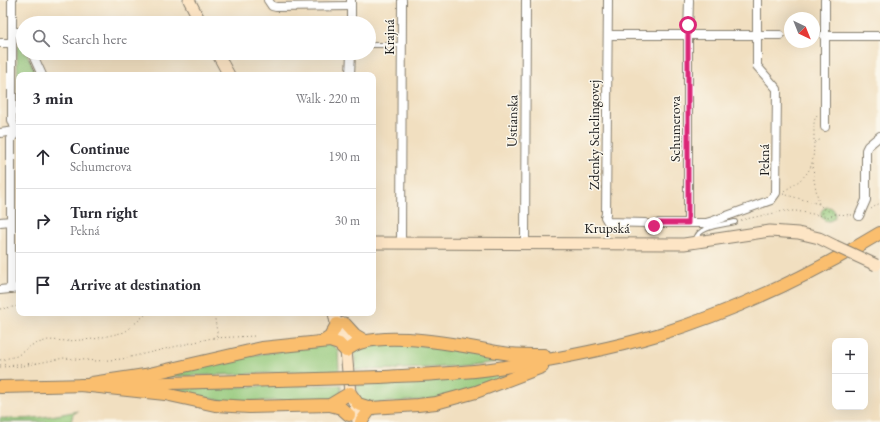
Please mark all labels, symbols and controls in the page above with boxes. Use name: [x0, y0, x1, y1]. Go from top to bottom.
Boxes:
north arrow: [784, 12, 820, 48]
search box: [16, 16, 376, 60]
route start: [679, 16, 697, 34]
street label: Krajná: [380, 19, 398, 55]
icon: search: [30, 27, 52, 49]
text: Search here: [62, 29, 127, 48]
street label: Zdenky Schelingovej: [585, 80, 603, 190]
text: 3 min: [32, 87, 73, 109]
text: Walk · 220 m: [296, 90, 360, 107]
street label: Ustianska: [503, 94, 521, 147]
street label: Schumerova: [666, 96, 684, 162]
text: Continue: [70, 139, 130, 158]
street label: Pekná: [755, 144, 773, 176]
icon: ahead: [32, 146, 54, 168]
text: 190 m: [329, 148, 360, 165]
text: Schumerova: [70, 158, 131, 175]
text: Turn right: [70, 203, 138, 222]
icon: right: [32, 210, 54, 232]
text: 30 m: [335, 212, 360, 229]
route end: [645, 217, 663, 235]
street label: Krupská: [584, 219, 630, 237]
text: Pekná: [70, 222, 100, 239]
icon: arrive: [32, 274, 54, 296]
text: Arrive at destination: [70, 275, 201, 294]
map controls: [832, 338, 868, 410]
button: +: [832, 338, 868, 374]
button: −: [832, 374, 868, 410]

